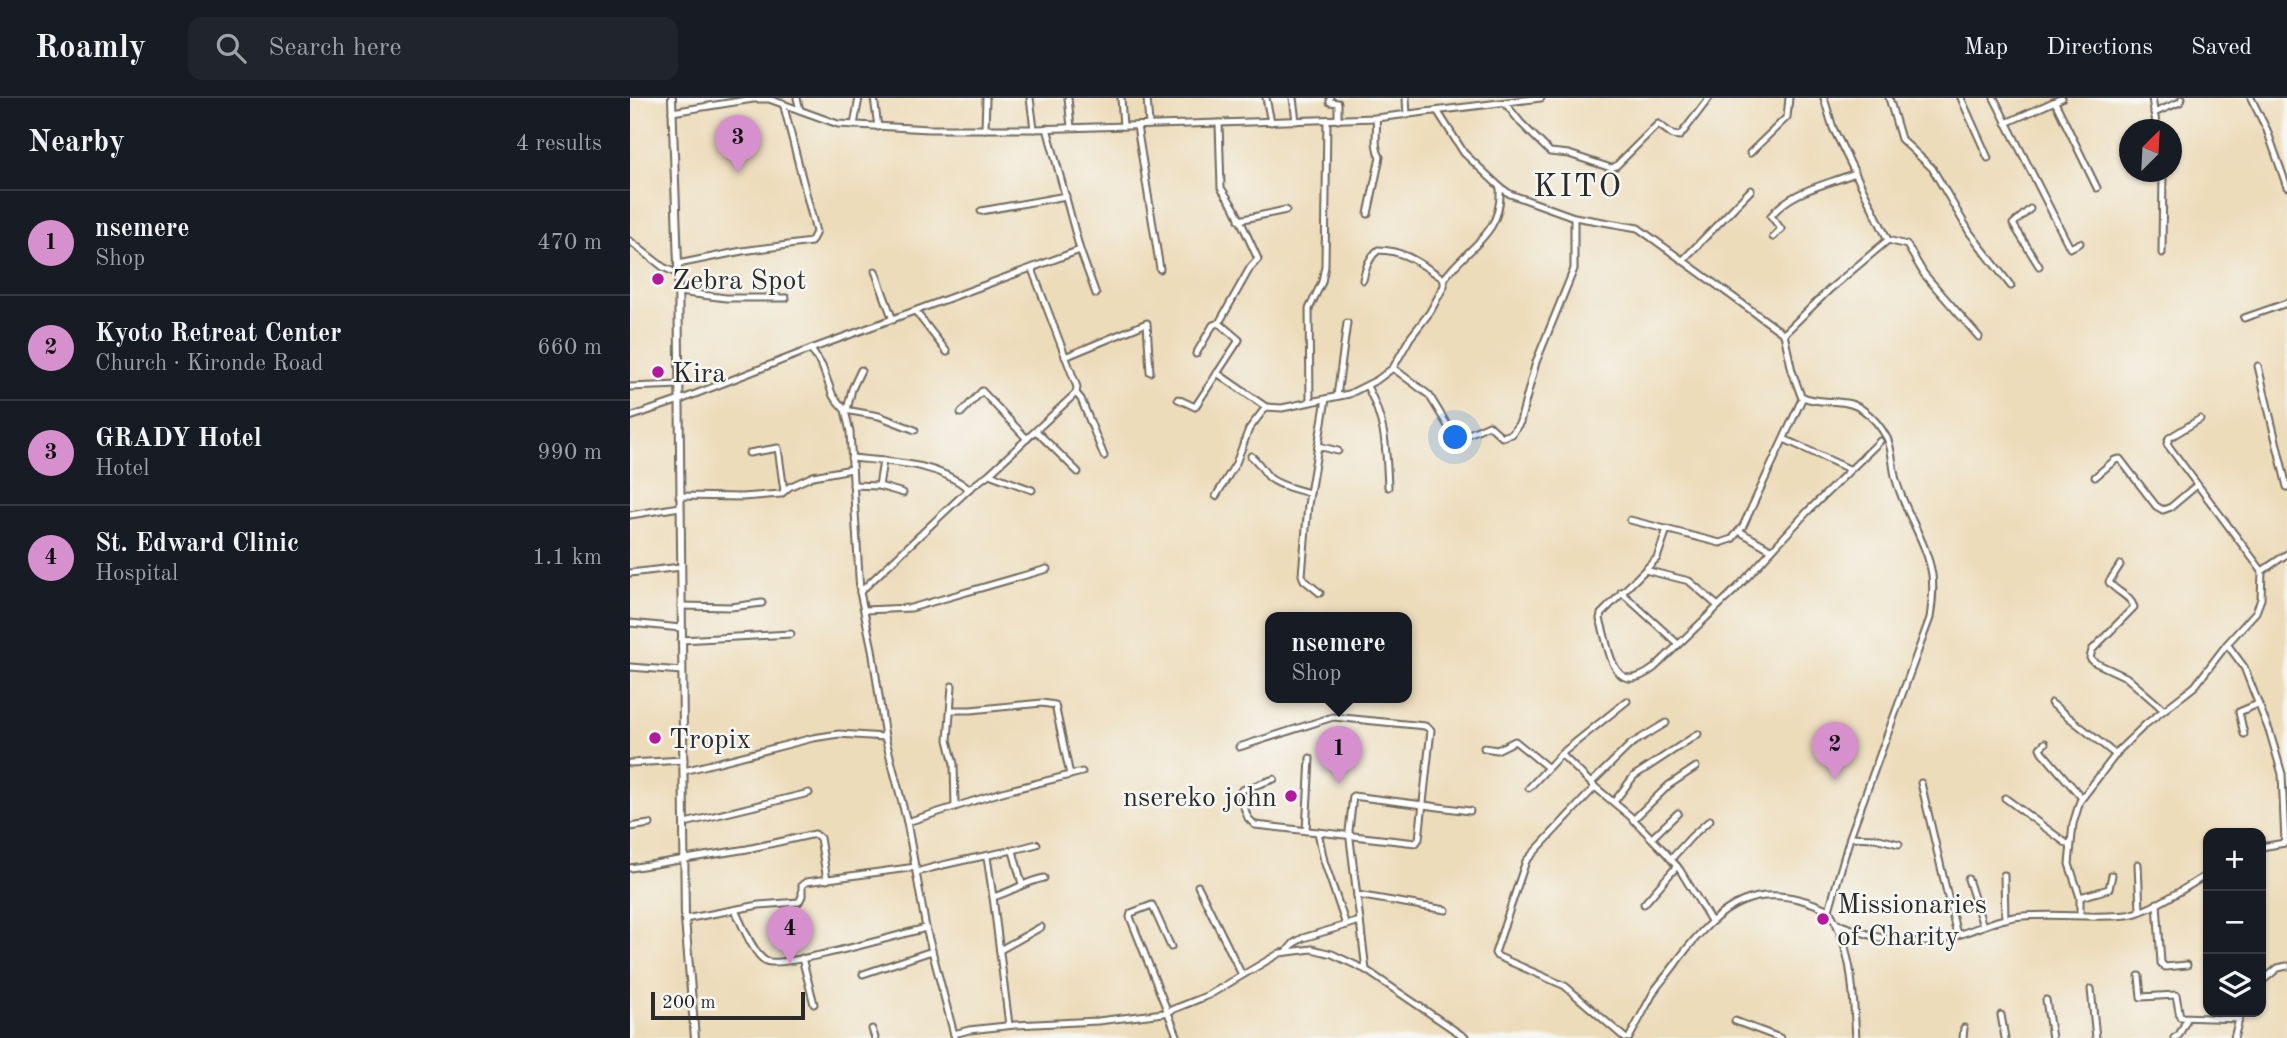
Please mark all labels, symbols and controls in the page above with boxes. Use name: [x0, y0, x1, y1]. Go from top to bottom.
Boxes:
search box: [188, 17, 678, 80]
icon: search: [212, 29, 250, 67]
text: Roamly: [35, 32, 146, 65]
text: Search here: [268, 35, 401, 61]
text: Map: [1964, 36, 2008, 60]
text: Directions: [2046, 36, 2153, 60]
text: Saved: [2191, 36, 2252, 60]
pin: 3: [715, 115, 761, 173]
north arrow: [2119, 119, 2182, 182]
text: Nearby: [28, 128, 125, 158]
text: 4 results: [516, 132, 602, 155]
district label: KITO: [1533, 172, 1623, 204]
text: nsemere: [95, 216, 190, 242]
text: 1: [44, 231, 58, 254]
text: 470 m: [537, 231, 602, 254]
text: Shop: [95, 247, 145, 270]
place label: Zebra Spot: [672, 268, 806, 296]
marker: Zebra Spot: [650, 271, 666, 287]
text: Kyoto Retreat Center: [95, 321, 341, 347]
text: 2: [44, 336, 58, 359]
text: 660 m: [537, 336, 602, 359]
text: Church · Kironde Road: [95, 352, 324, 375]
place label: Kira: [672, 361, 726, 389]
marker: Kira: [650, 364, 666, 380]
your location: [1438, 420, 1472, 454]
text: GRADY Hotel: [95, 426, 262, 452]
text: 3: [44, 441, 58, 464]
text: 990 m: [537, 441, 602, 464]
text: Hotel: [95, 457, 149, 480]
text: St. Edward Clinic: [95, 531, 299, 557]
text: 4: [44, 546, 58, 569]
text: 1.1 km: [532, 546, 602, 569]
text: Hospital: [95, 562, 178, 585]
popup: [1265, 612, 1412, 703]
text: nsemere: [1291, 631, 1386, 657]
text: Shop: [1291, 662, 1341, 685]
pin: 2: [1812, 722, 1858, 780]
pin: 1: [1316, 726, 1362, 784]
place label: Tropix: [669, 727, 751, 755]
marker: Tropix: [647, 730, 663, 746]
place label: nsereko john: [1123, 785, 1277, 813]
marker: nsereko john: [1283, 788, 1299, 804]
map controls: [2203, 828, 2266, 1017]
button: +: [2203, 828, 2266, 891]
button: −: [2203, 891, 2266, 954]
place label: Missionaries of Charity: [1837, 892, 1987, 952]
pin: 4: [767, 906, 813, 964]
marker: Missionaries of Charity: [1815, 911, 1831, 927]
button: layers: [2203, 954, 2266, 1017]
scale bar: [651, 989, 805, 1021]
text: 200 m: [662, 994, 715, 1013]

